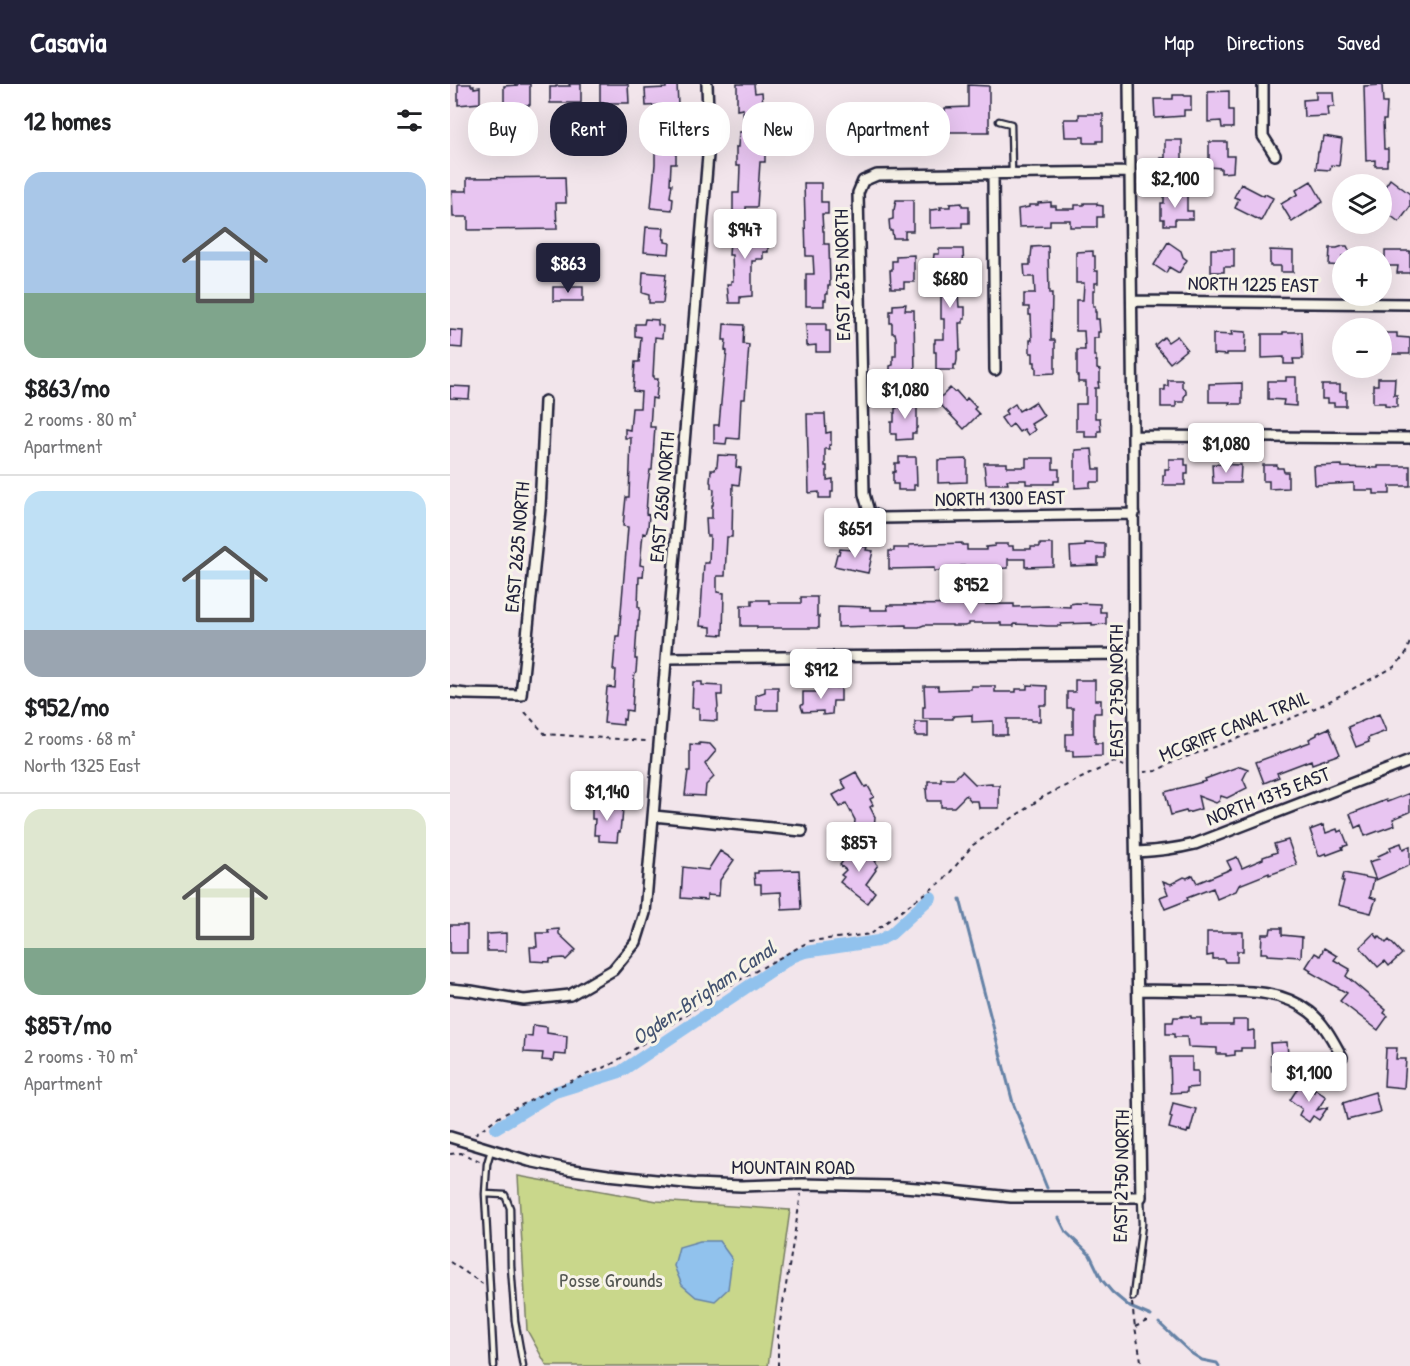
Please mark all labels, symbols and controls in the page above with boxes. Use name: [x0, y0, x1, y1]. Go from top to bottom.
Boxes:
text: Casavia: [30, 23, 107, 61]
text: Map: [1164, 28, 1194, 57]
text: Directions: [1227, 28, 1304, 57]
text: Saved: [1337, 28, 1380, 57]
chip: Buy: [468, 102, 538, 156]
chip: Rent: [550, 102, 627, 156]
chip: Filters: [639, 102, 730, 156]
chip: New: [742, 102, 814, 156]
chip: Apartment: [826, 102, 950, 156]
text: 12 homes: [24, 103, 111, 138]
icon: filters: [393, 104, 426, 137]
pin: $2,100: [1126, 158, 1224, 209]
text: $2,100: [1151, 164, 1199, 191]
map controls: [1332, 174, 1392, 378]
button: layers: [1332, 174, 1392, 234]
pin: $947: [709, 209, 781, 260]
street label: EAST 2675 NORTH: [827, 209, 856, 341]
icon: home: [171, 211, 279, 319]
text: $947: [728, 215, 762, 242]
pin: $863: [532, 243, 604, 294]
button: +: [1332, 246, 1392, 306]
text: $863: [550, 249, 586, 276]
pin: $680: [914, 258, 986, 309]
text: $680: [932, 264, 968, 291]
street label: NORTH 1225 EAST: [1188, 269, 1319, 298]
button: −: [1332, 318, 1392, 378]
pin: $1,080: [856, 369, 954, 420]
text: $863/mo: [24, 370, 110, 405]
text: $1,080: [881, 375, 929, 402]
text: 2 rooms · 80 m²: [24, 405, 137, 432]
pin: $1,080: [1177, 423, 1275, 474]
text: $1,080: [1202, 429, 1250, 456]
street label: EAST 2650 NORTH: [642, 431, 681, 563]
text: Apartment: [24, 432, 102, 459]
street label: EAST 2625 NORTH: [497, 480, 536, 613]
street label: NORTH 1300 EAST: [935, 483, 1066, 512]
pin: $651: [819, 508, 891, 559]
text: $651: [838, 514, 872, 541]
icon: home: [171, 530, 279, 638]
pin: $952: [935, 564, 1007, 615]
text: $952: [953, 570, 989, 597]
street label: EAST 2750 NORTH: [1102, 625, 1129, 757]
pin: $912: [785, 649, 857, 700]
text: $912: [804, 655, 838, 682]
street label: MCGRIFF CANAL TRAIL: [1155, 683, 1313, 768]
text: $952/mo: [24, 689, 109, 724]
text: 2 rooms · 68 m²: [24, 724, 136, 751]
text: North 1325 East: [24, 751, 140, 778]
street label: NORTH 1375 EAST: [1202, 759, 1334, 832]
pin: $1,140: [558, 771, 656, 822]
text: $1,140: [584, 777, 630, 804]
pin: $857: [823, 822, 895, 873]
text: $857: [840, 828, 878, 855]
icon: home: [171, 848, 279, 956]
water label: Ogden-Brigham Canal: [626, 933, 782, 1051]
text: $857/mo: [24, 1007, 111, 1042]
text: 2 rooms · 70 m²: [24, 1042, 138, 1069]
pin: $1,100: [1260, 1052, 1358, 1103]
text: $1,100: [1286, 1058, 1332, 1085]
text: Apartment: [24, 1069, 102, 1096]
street label: EAST 2750 NORTH: [1106, 1109, 1135, 1243]
street label: MOUNTAIN ROAD: [731, 1153, 855, 1180]
park label: Posse Grounds: [559, 1266, 663, 1293]

